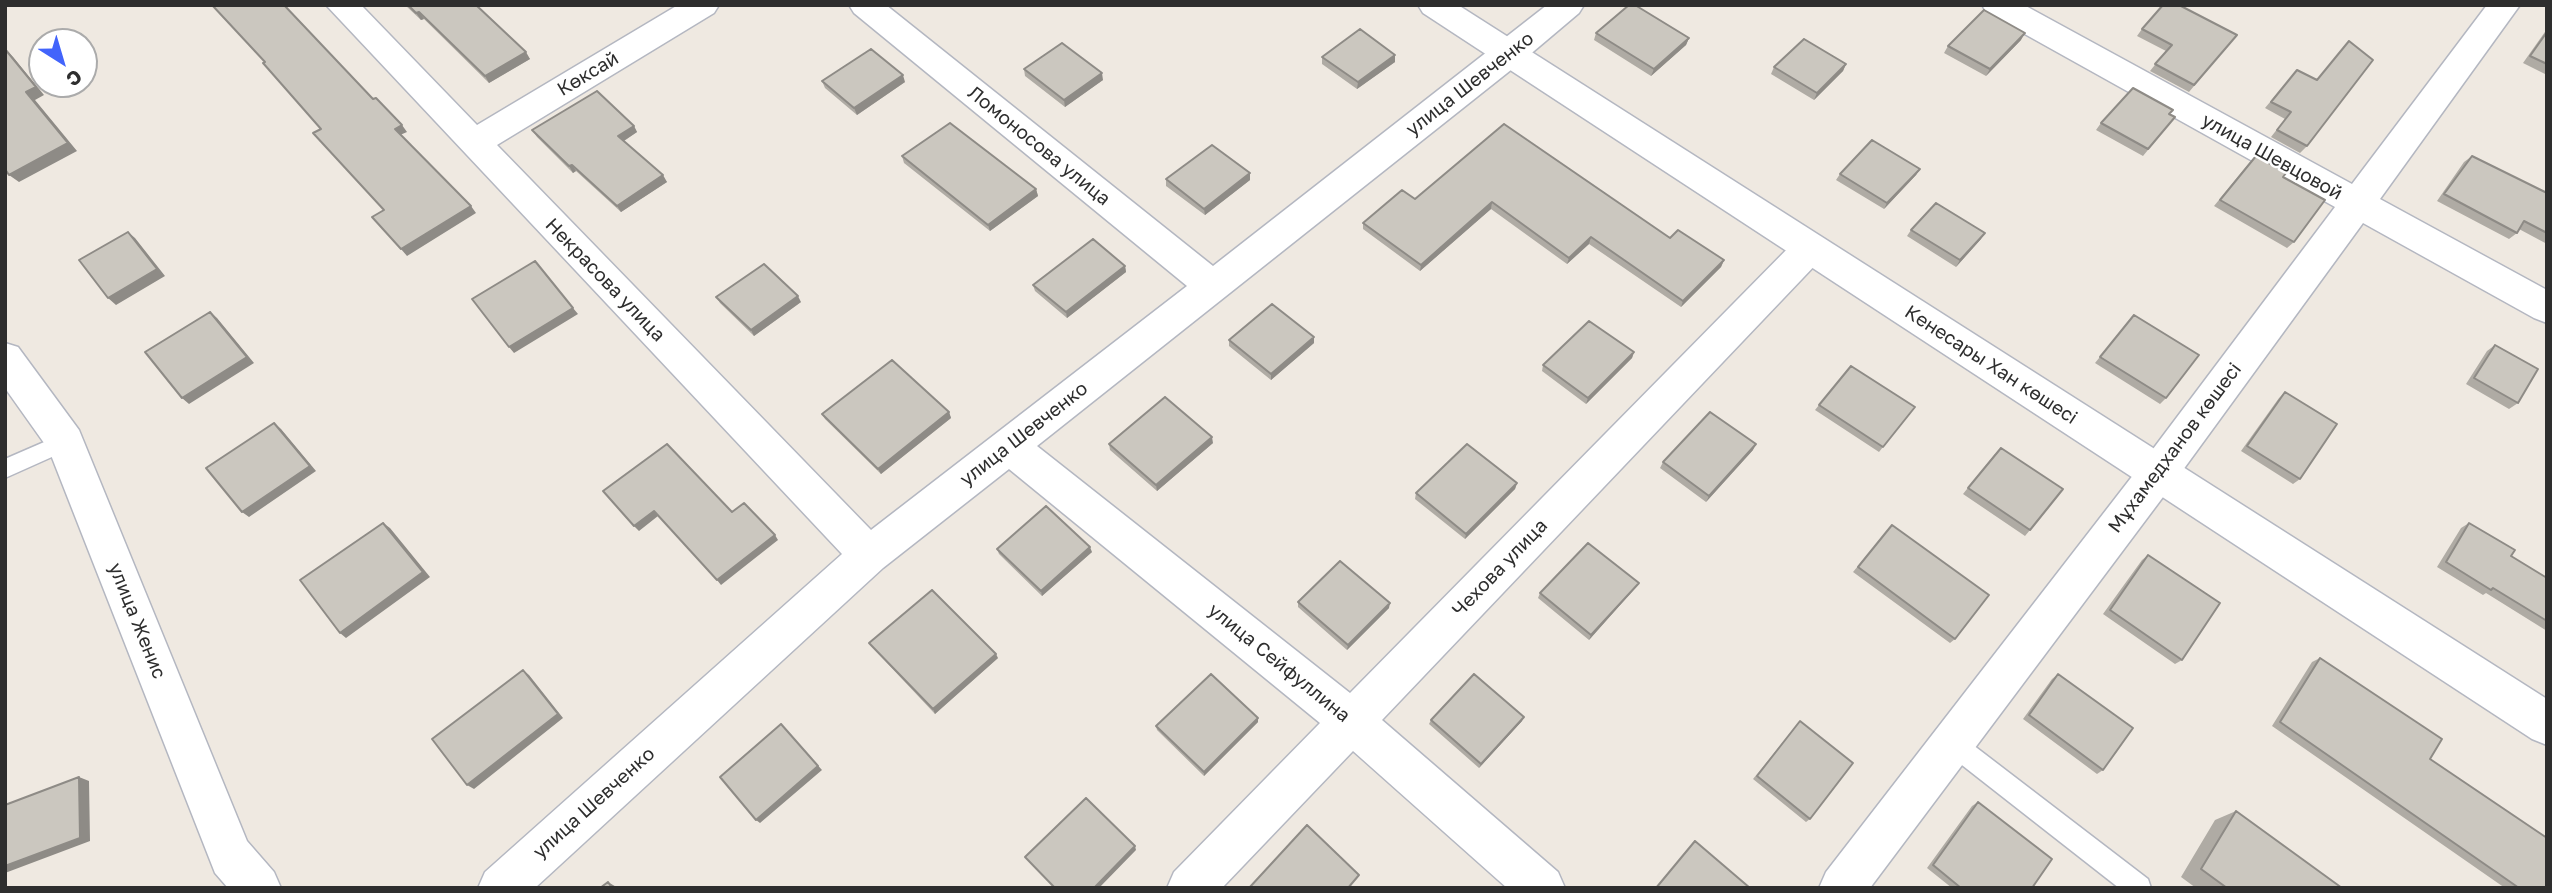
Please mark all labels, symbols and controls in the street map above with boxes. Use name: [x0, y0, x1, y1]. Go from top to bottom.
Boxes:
street label: улица Шевченко: [1402, 27, 1538, 141]
north arrow: [28, 28, 98, 98]
street label: Көксай: [553, 47, 623, 101]
text: С: [62, 65, 87, 92]
street label: Ломоносова улица: [963, 82, 1115, 210]
street label: улица Шевцовой: [2198, 109, 2346, 205]
street label: Некрасова улица: [540, 214, 670, 346]
street label: Кенесары Хан көшесі: [1900, 301, 2082, 429]
street label: Мұхамедханов көшесі: [2104, 358, 2246, 538]
street label: улица Шевченко: [956, 377, 1092, 491]
street label: Чехова улица: [1448, 514, 1552, 622]
street label: улица Женис: [103, 560, 171, 682]
street label: улица Сейфуллина: [1203, 599, 1355, 727]
street label: улица Шевченко: [529, 742, 659, 864]

